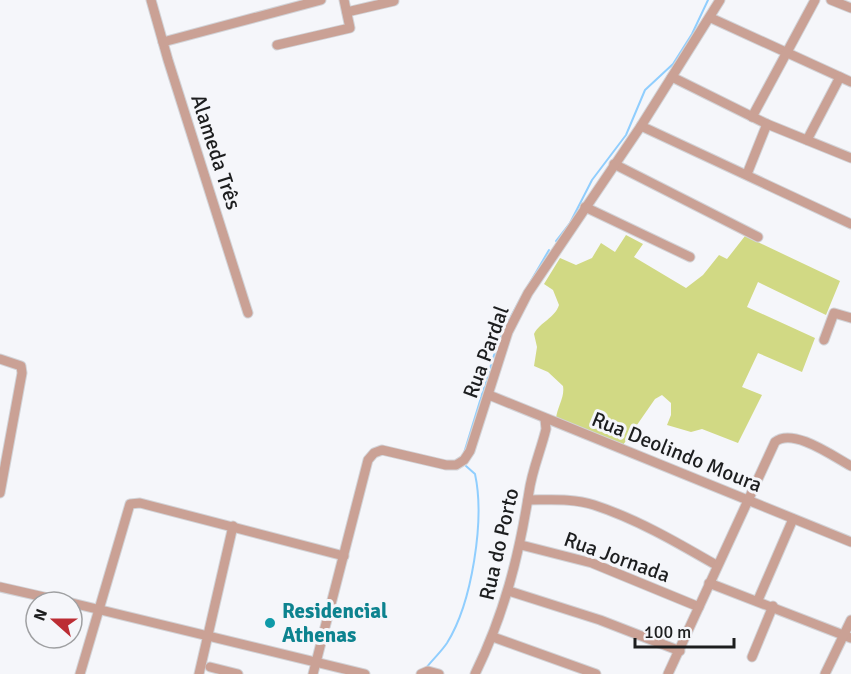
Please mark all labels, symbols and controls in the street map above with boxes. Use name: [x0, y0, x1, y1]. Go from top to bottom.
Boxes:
street label: Alameda Três: [185, 91, 247, 213]
street label: Rua Pardal: [457, 302, 515, 402]
street label: Rua Deolindo Moura: [588, 406, 766, 498]
street label: Rua do Porto: [474, 485, 524, 603]
street label: Rua Jornada: [561, 526, 673, 588]
north arrow: [24, 590, 84, 650]
place label: Residencial Athenas: [282, 598, 388, 648]
text: N: [30, 606, 52, 624]
scale bar: [635, 611, 734, 649]
marker: Residencial Athenas: [263, 616, 277, 630]
text: 100 m: [644, 621, 691, 643]

